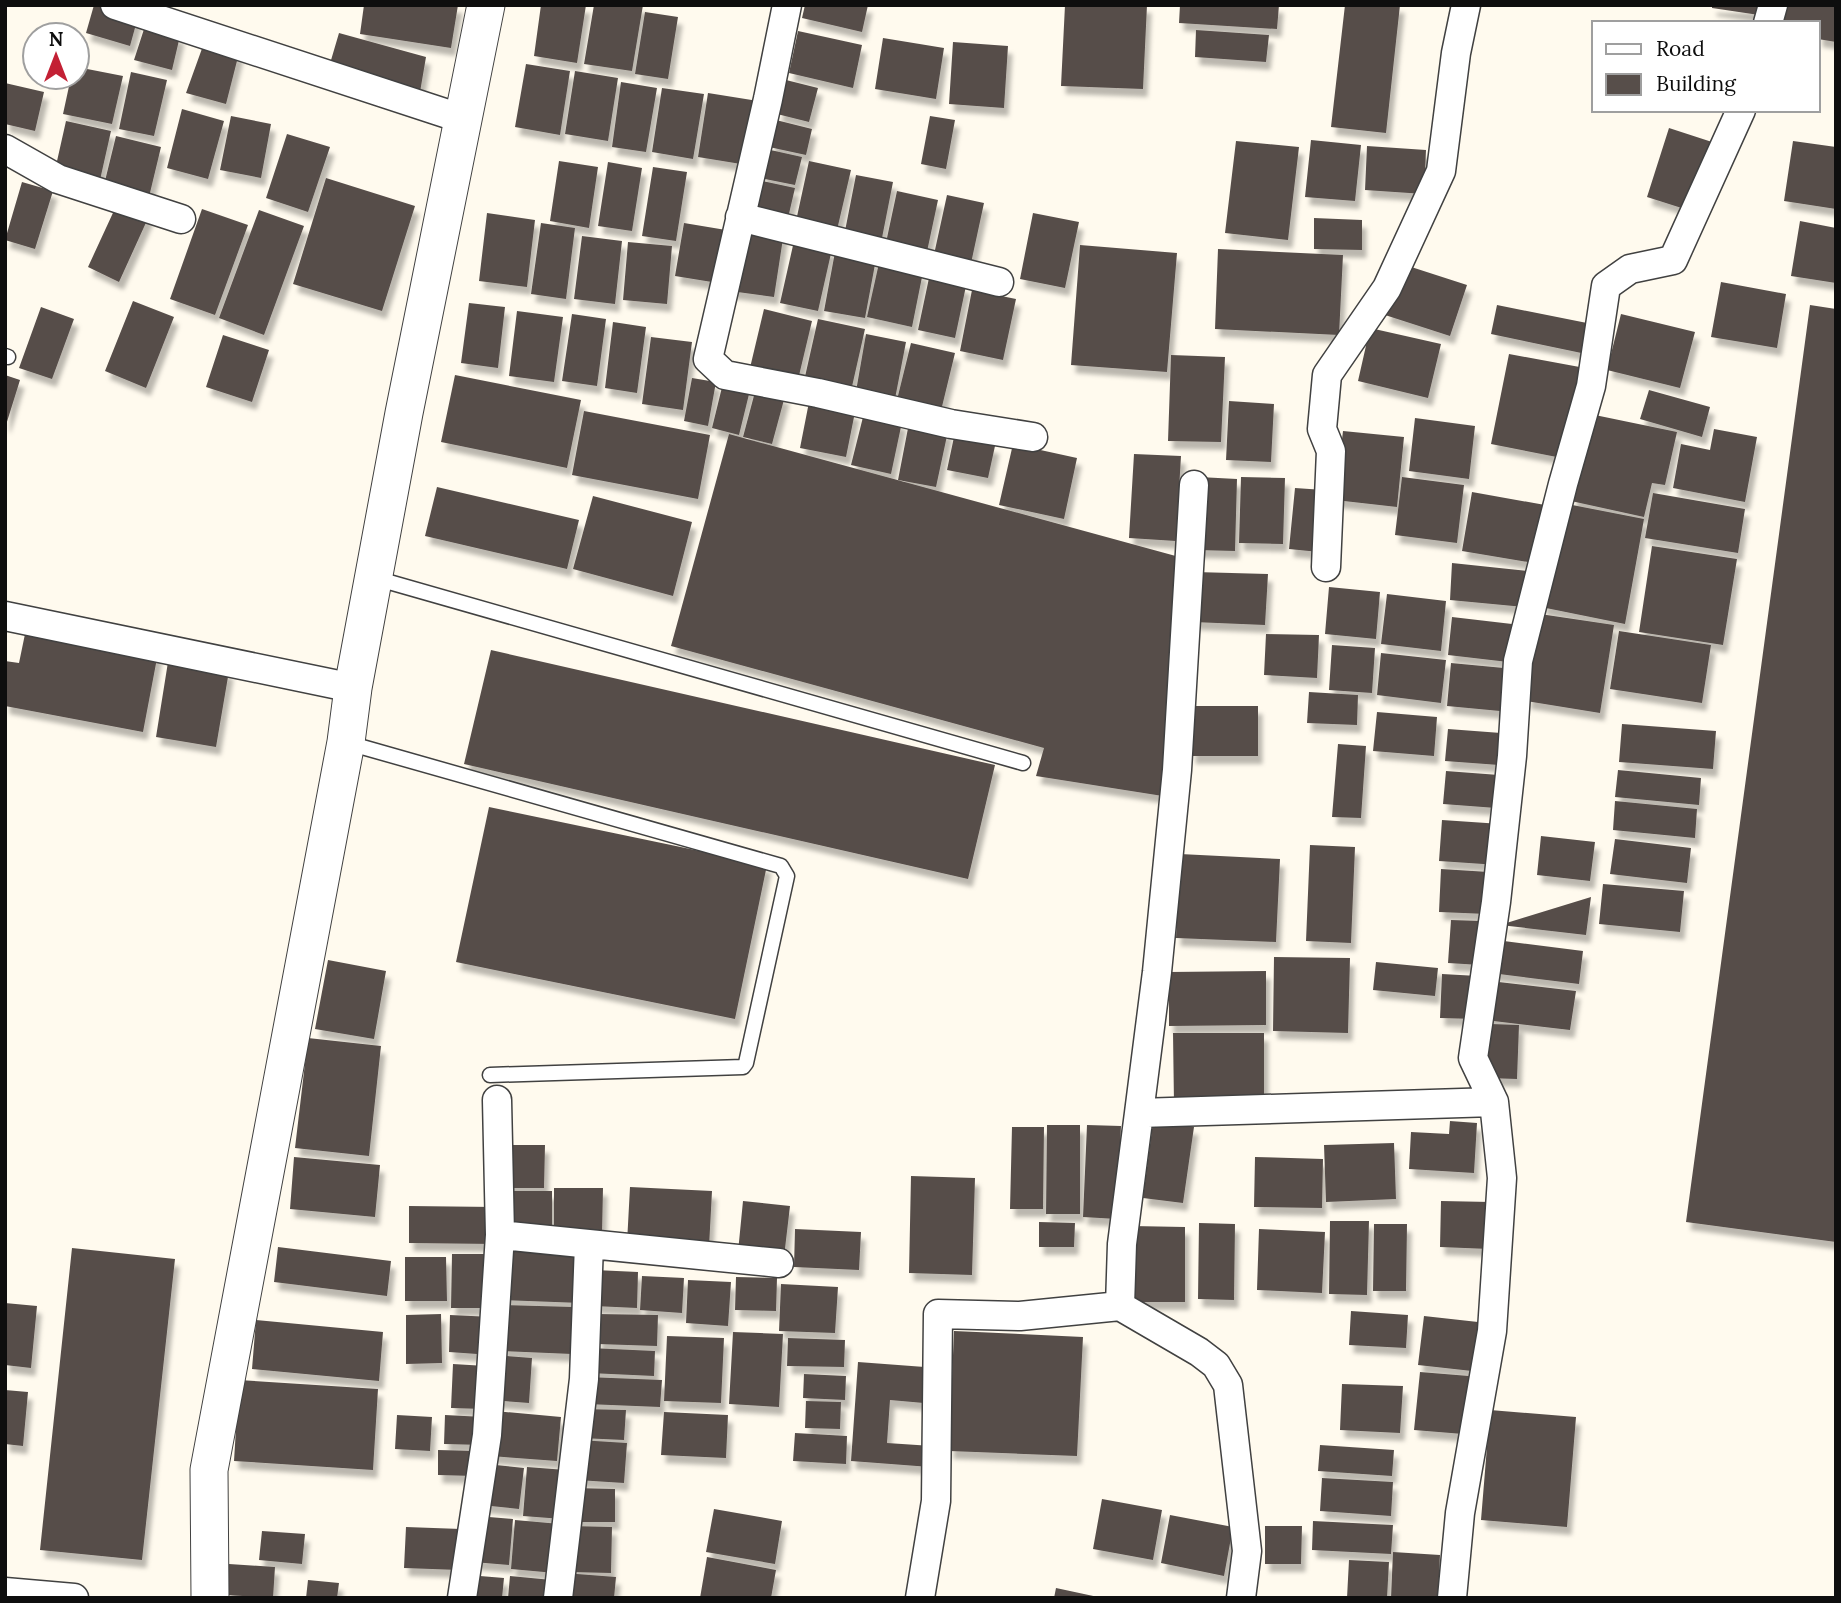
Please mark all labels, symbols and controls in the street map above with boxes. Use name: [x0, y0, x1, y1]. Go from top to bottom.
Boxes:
north arrow: [21, 21, 91, 91]
legend: [1592, 21, 1820, 112]
text: N: [49, 27, 64, 51]
text: Road: [1656, 35, 1705, 62]
text: Building: [1656, 70, 1736, 97]

